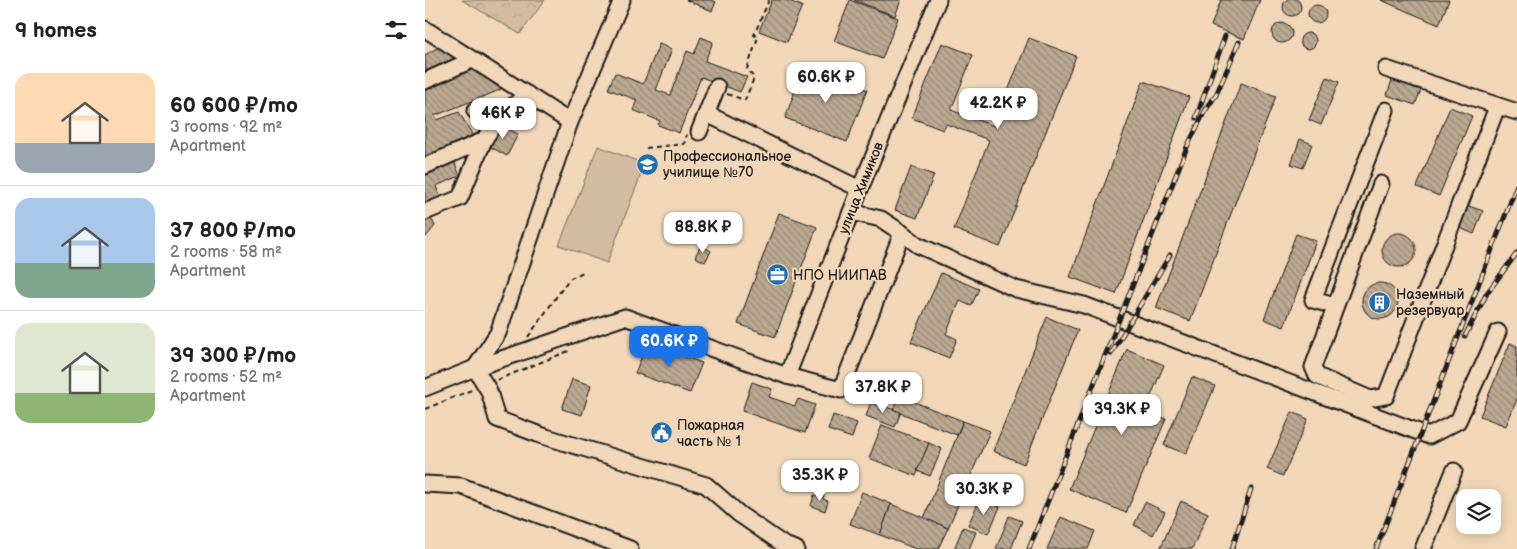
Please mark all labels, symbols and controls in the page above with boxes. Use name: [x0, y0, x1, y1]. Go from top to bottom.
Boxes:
icon: filters: [382, 16, 410, 44]
text: 9 homes: [15, 18, 97, 43]
pin: 60.6K ₽: [780, 62, 872, 104]
text: 60.6K ₽: [797, 68, 855, 87]
pin: 42.2K ₽: [952, 88, 1044, 130]
icon: home: [55, 93, 115, 153]
text: 60 600 ₽/mo: [170, 93, 298, 118]
text: 42.2K ₽: [970, 94, 1026, 113]
pin: 46K ₽: [468, 98, 538, 140]
text: 46K ₽: [481, 104, 525, 123]
text: 3 rooms · 92 m²: [170, 118, 283, 137]
text: Apartment: [170, 137, 246, 156]
street label: улица Химиков: [835, 139, 887, 236]
place label: Профессиональное училище №70: [663, 148, 791, 181]
school or university icon: Профессиональное училище №70: [635, 152, 659, 176]
pin: 88.8K ₽: [657, 212, 749, 254]
icon: home: [55, 218, 115, 278]
text: 37 800 ₽/mo: [170, 218, 296, 243]
text: 88.8K ₽: [675, 218, 731, 237]
text: 2 rooms · 58 m²: [170, 243, 282, 262]
text: Apartment: [170, 262, 246, 281]
office icon: НПО НИИПАВ: [765, 263, 789, 287]
place label: НПО НИИПАВ: [793, 267, 887, 284]
place label: Наземный резервуар: [1396, 286, 1464, 319]
building icon: Наземный резервуар: [1368, 290, 1392, 314]
pin: 60.6K ₽: [623, 326, 715, 368]
text: 60.6K ₽: [640, 332, 698, 351]
icon: home: [55, 343, 115, 403]
text: 39 300 ₽/mo: [170, 343, 296, 368]
text: 2 rooms · 52 m²: [170, 368, 282, 387]
pin: 37.8K ₽: [837, 372, 929, 414]
text: 37.8K ₽: [855, 378, 911, 397]
text: Apartment: [170, 387, 246, 406]
pin: 39.3K ₽: [1076, 394, 1168, 436]
text: 39.3K ₽: [1094, 400, 1150, 419]
place label: Пожарная часть № 1: [677, 417, 744, 450]
public building icon: Пожарная часть № 1: [649, 421, 673, 445]
pin: 35.3K ₽: [774, 460, 866, 502]
text: 35.3K ₽: [792, 466, 848, 485]
pin: 30.3K ₽: [938, 474, 1030, 516]
text: 30.3K ₽: [956, 480, 1012, 499]
map controls: [1456, 489, 1501, 534]
button: layers: [1456, 489, 1501, 534]

